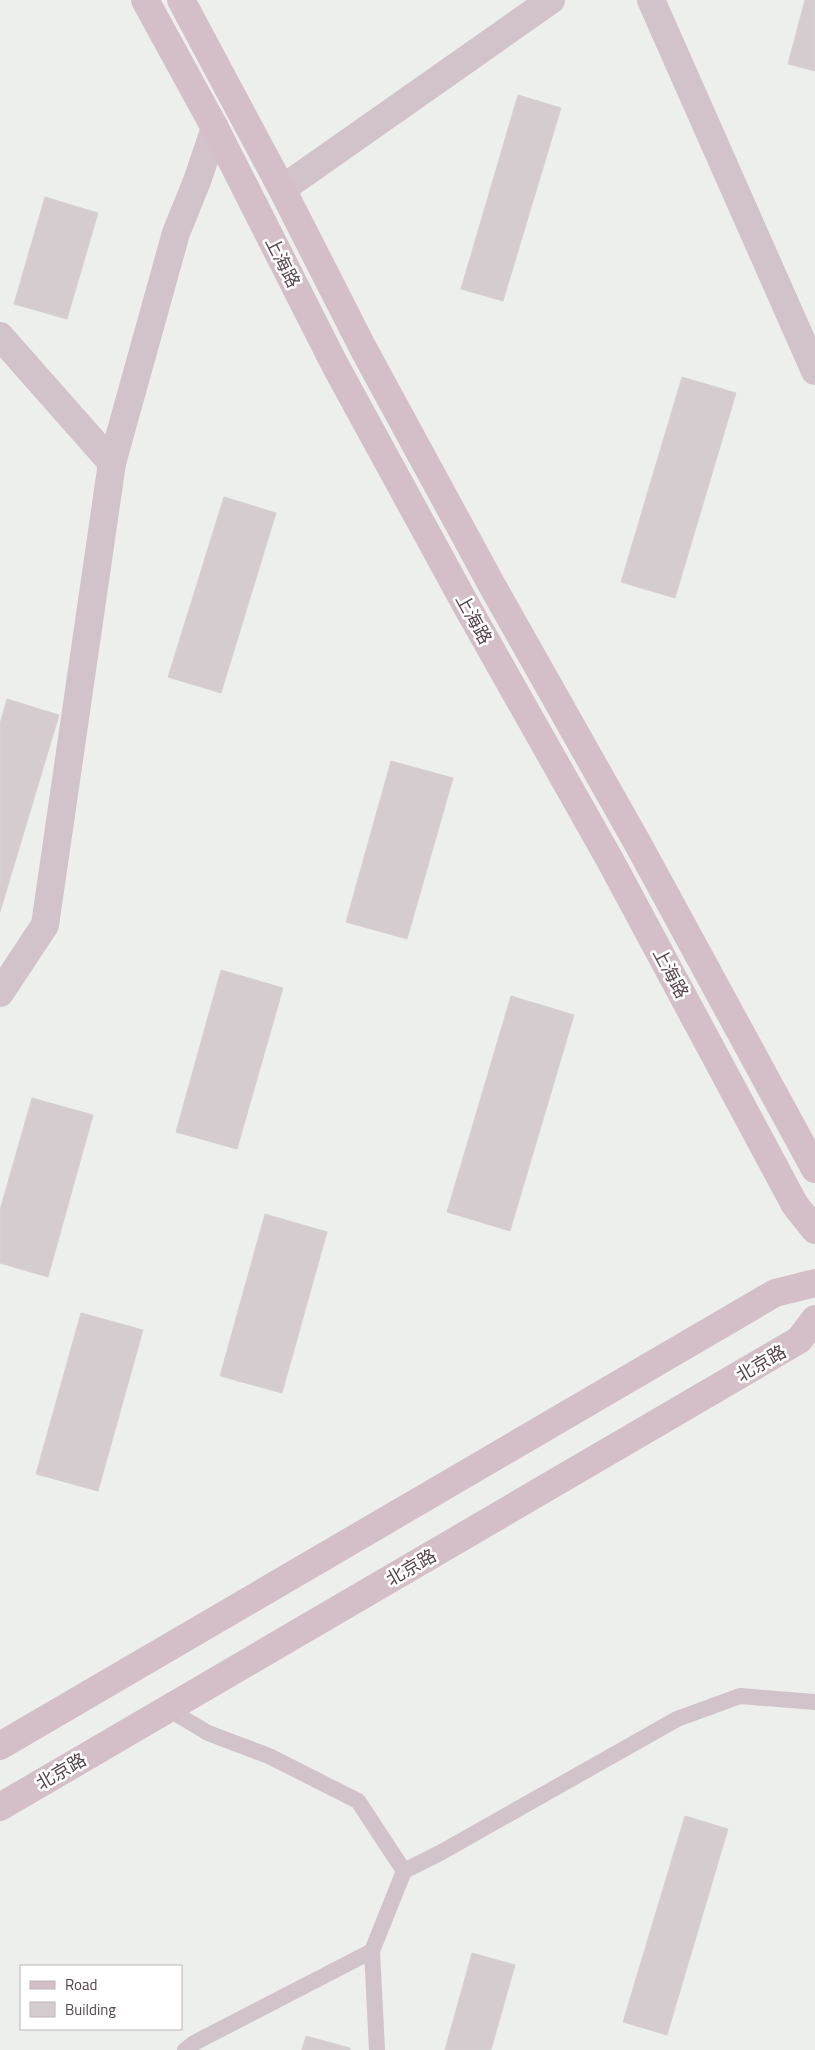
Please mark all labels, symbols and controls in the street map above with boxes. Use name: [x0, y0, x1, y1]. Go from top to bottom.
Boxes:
street label: 上海路: [259, 232, 307, 292]
street label: 上海路: [449, 589, 499, 649]
street label: 上海路: [646, 943, 696, 1003]
street label: 北京路: [731, 1338, 791, 1388]
street label: 北京路: [381, 1542, 441, 1592]
street label: 北京路: [31, 1746, 91, 1796]
legend: [20, 1965, 182, 2030]
text: Road: [65, 1973, 97, 1996]
text: Building: [65, 1998, 116, 2021]

